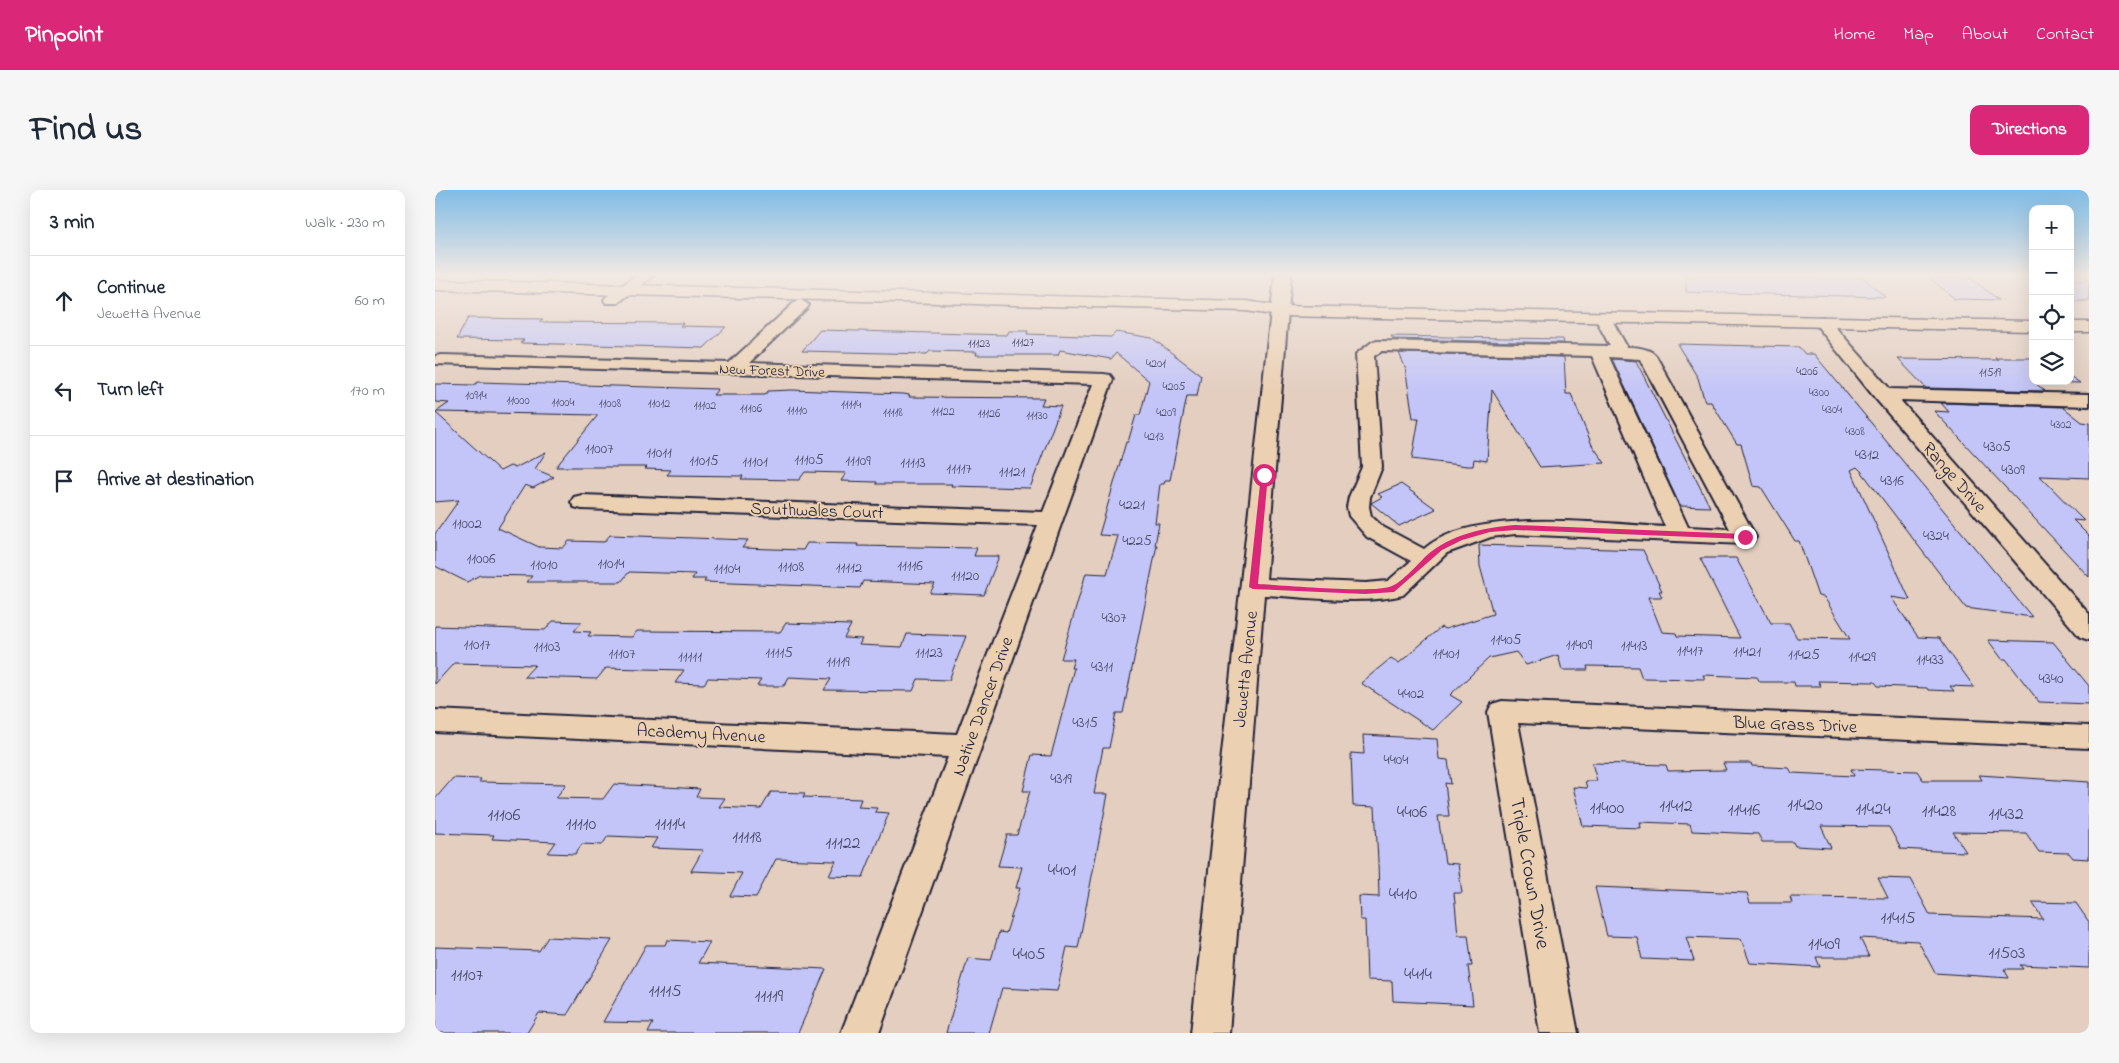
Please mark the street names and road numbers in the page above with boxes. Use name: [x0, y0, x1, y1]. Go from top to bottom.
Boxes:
street label: New Forest Drive: [719, 358, 825, 384]
street label: Range Drive: [1914, 437, 1992, 521]
street label: Southwales Court: [750, 497, 884, 527]
street label: Jewetta Avenue: [1228, 609, 1266, 729]
street label: Native Dancer Drive: [947, 632, 1022, 780]
street label: Blue Grass Drive: [1732, 711, 1858, 741]
street label: Academy Avenue: [636, 719, 767, 751]
street label: Triple Crown Drive: [1501, 795, 1557, 952]

